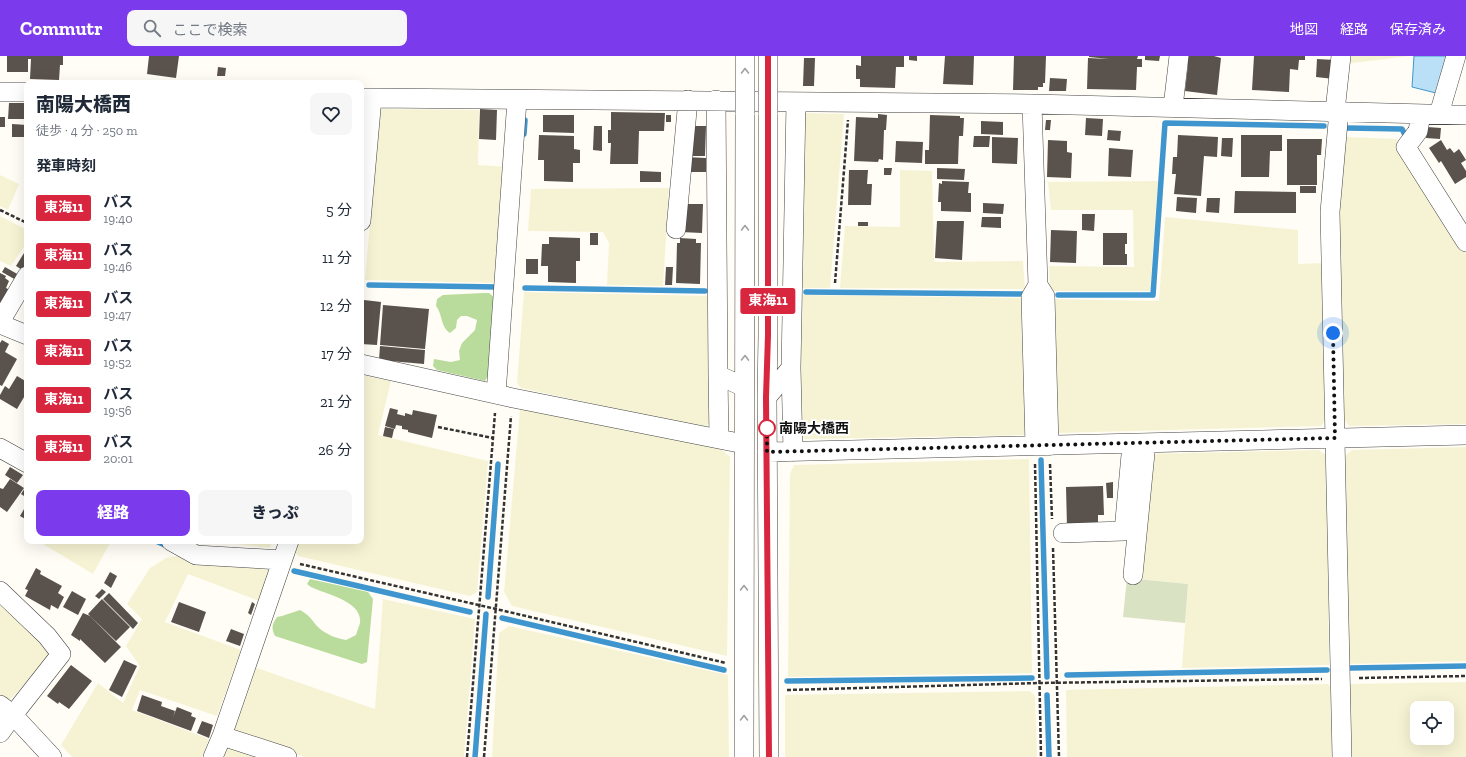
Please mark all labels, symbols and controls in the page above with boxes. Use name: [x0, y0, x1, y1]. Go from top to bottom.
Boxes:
search box: [127, 10, 407, 46]
text: Commutr: [20, 17, 103, 40]
icon: search: [141, 17, 163, 39]
text: ここで検索: [173, 21, 248, 39]
text: 地図: [1290, 21, 1318, 38]
text: 経路: [1340, 21, 1368, 38]
text: 保存済み: [1390, 21, 1446, 38]
one-way arrow: [741, 68, 749, 74]
text: 南陽大橋西: [36, 93, 131, 116]
button: heart: [310, 93, 352, 135]
text: 徒歩 · 4 分 · 250 m: [36, 123, 137, 138]
text: 発車時刻: [36, 157, 96, 175]
text: バス: [103, 193, 133, 211]
text: 東海11: [44, 199, 83, 216]
text: 5 分: [326, 201, 352, 219]
text: 19:40: [103, 211, 133, 226]
one-way arrow: [741, 225, 749, 231]
text: バス: [103, 241, 133, 259]
text: 東海11: [44, 247, 83, 264]
text: 11 分: [322, 249, 352, 267]
text: 19:46: [103, 259, 132, 274]
line badge: 東海11: [740, 288, 796, 314]
text: バス: [103, 289, 133, 307]
text: 東海11: [748, 292, 788, 309]
text: 東海11: [44, 295, 83, 312]
text: 12 分: [320, 297, 352, 315]
text: 19:47: [103, 307, 131, 322]
your location: [1323, 323, 1343, 343]
text: バス: [103, 337, 133, 355]
text: 東海11: [44, 343, 83, 360]
text: 17 分: [321, 345, 352, 363]
text: 19:52: [103, 355, 131, 370]
one-way arrow: [741, 355, 749, 361]
text: バス: [103, 385, 133, 403]
text: 東海11: [44, 391, 83, 408]
text: 21 分: [320, 393, 352, 411]
text: 19:56: [103, 403, 132, 418]
marker: 南陽大橋西: [758, 419, 776, 437]
place label: 南陽大橋西: [779, 420, 849, 437]
text: バス: [103, 433, 133, 451]
text: 東海11: [44, 439, 83, 456]
text: 26 分: [318, 441, 352, 459]
text: 20:01: [103, 451, 133, 466]
button: 経路: [36, 490, 190, 536]
button: きっぷ: [198, 490, 352, 536]
one-way arrow: [740, 585, 748, 591]
map controls: [1410, 701, 1454, 745]
button: locate: [1410, 701, 1454, 745]
one-way arrow: [740, 715, 748, 721]

